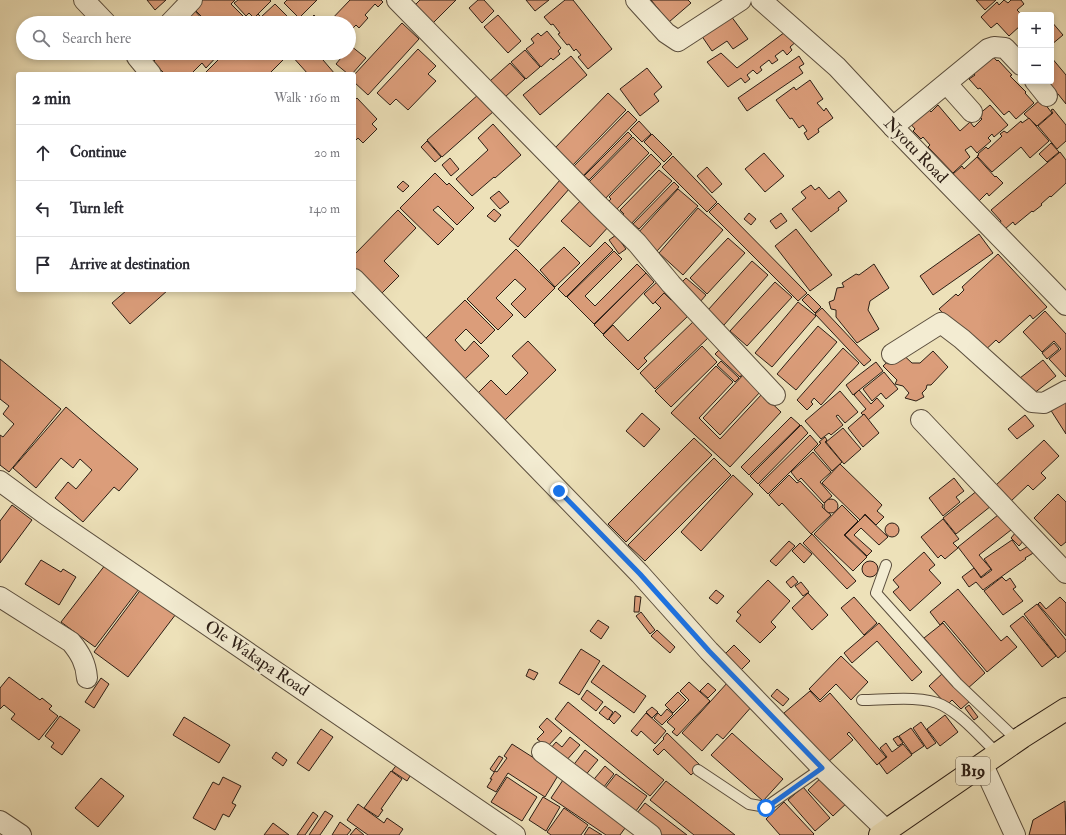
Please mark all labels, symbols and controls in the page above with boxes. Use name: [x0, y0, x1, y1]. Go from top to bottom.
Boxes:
map controls: [1018, 12, 1054, 84]
button: +: [1018, 12, 1054, 48]
search box: [16, 16, 356, 60]
icon: search: [30, 27, 52, 49]
text: Search here: [62, 29, 131, 48]
button: −: [1018, 48, 1054, 84]
text: 2 min: [32, 88, 71, 109]
text: Walk · 160 m: [274, 90, 340, 106]
street label: Nyotu Road: [879, 113, 953, 189]
icon: ahead: [32, 142, 54, 164]
text: Continue: [70, 143, 126, 162]
text: 20 m: [314, 145, 340, 161]
icon: left: [32, 198, 54, 220]
text: Turn left: [70, 199, 124, 218]
text: 140 m: [309, 201, 340, 217]
icon: arrive: [32, 254, 54, 276]
text: Arrive at destination: [70, 255, 190, 274]
route end: [550, 482, 568, 500]
street label: Ole Wakapa Road: [200, 615, 314, 702]
road number: B19: [956, 757, 990, 785]
route start: [757, 799, 775, 817]

